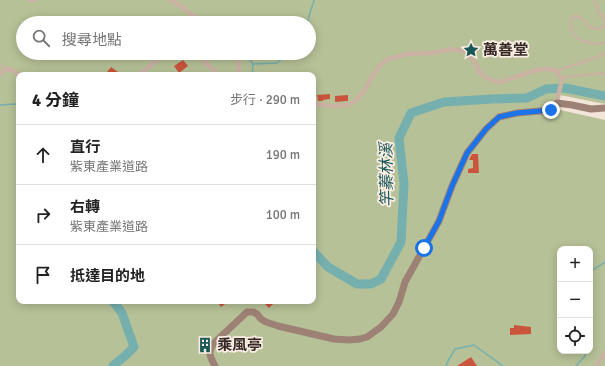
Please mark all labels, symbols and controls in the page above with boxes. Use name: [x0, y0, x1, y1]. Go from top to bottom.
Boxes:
search box: [16, 16, 316, 60]
icon: search: [30, 27, 52, 49]
text: 搜尋地點: [62, 31, 122, 49]
place icon: 萬善堂: [462, 41, 480, 59]
place label: 萬善堂: [483, 41, 528, 59]
text: 4 分鐘: [32, 90, 79, 111]
text: 步行 · 290 m: [230, 92, 300, 108]
route end: [542, 101, 560, 119]
text: 直行: [70, 138, 100, 156]
water label: 竿蓁林溪: [376, 141, 398, 207]
icon: ahead: [32, 144, 54, 166]
text: 190 m: [266, 147, 300, 163]
text: 紫東產業道路: [70, 159, 148, 175]
text: 右轉: [70, 198, 100, 216]
icon: right: [32, 204, 54, 226]
text: 100 m: [266, 207, 300, 223]
text: 紫東產業道路: [70, 219, 148, 235]
route start: [415, 239, 433, 257]
map controls: [557, 246, 593, 354]
button: +: [557, 246, 593, 282]
icon: arrive: [32, 264, 54, 286]
text: 抵達目的地: [70, 267, 145, 285]
button: −: [557, 282, 593, 318]
button: locate: [557, 318, 593, 354]
building icon: 乘風亭: [196, 336, 214, 354]
place label: 乘風亭: [217, 336, 262, 354]

